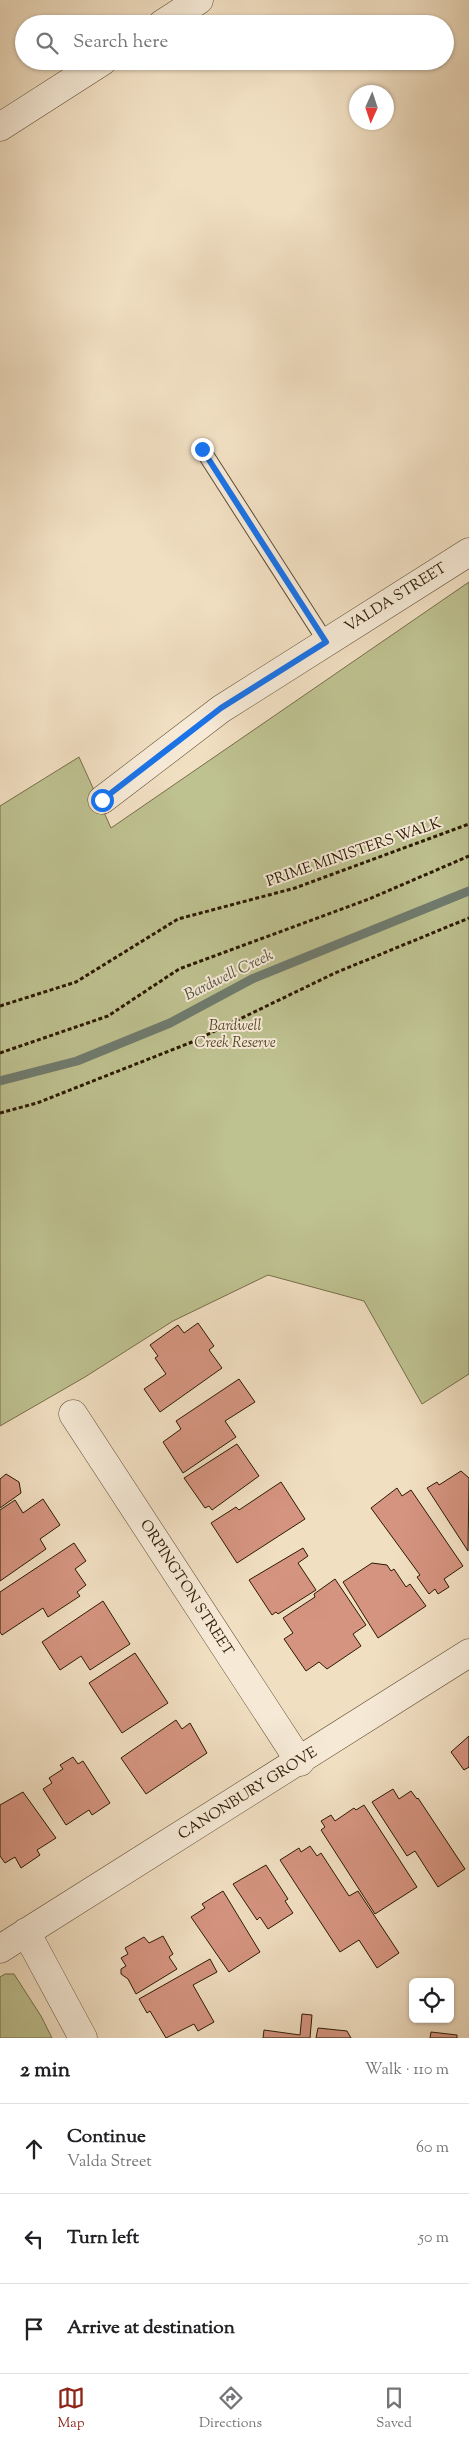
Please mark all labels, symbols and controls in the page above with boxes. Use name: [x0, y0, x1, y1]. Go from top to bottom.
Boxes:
search box: [15, 15, 454, 70]
icon: search: [33, 29, 61, 57]
text: Search here: [73, 29, 168, 56]
north arrow: [349, 85, 394, 130]
route end: [191, 438, 214, 461]
street label: VALDA STREET: [341, 558, 451, 638]
route start: [91, 789, 114, 812]
street label: PRIME MINISTERS WALK: [264, 813, 444, 893]
water label: Bardwell Creek: [181, 945, 277, 1007]
park label: Bardwell Creek Reserve: [194, 1016, 276, 1054]
street label: ORPINGTON STREET: [134, 1516, 238, 1661]
street label: CANONBURY GROVE: [174, 1743, 322, 1845]
map controls: [409, 1978, 454, 2023]
button: locate: [409, 1978, 454, 2023]
text: 2 min: [20, 2056, 70, 2086]
text: Walk · 110 m: [365, 2059, 449, 2082]
text: Continue: [67, 2124, 146, 2151]
icon: ahead: [20, 2135, 48, 2163]
text: 60 m: [416, 2137, 449, 2160]
text: Valda Street: [67, 2151, 152, 2174]
icon: left: [20, 2225, 48, 2253]
text: Turn left: [67, 2225, 139, 2252]
text: 50 m: [418, 2227, 449, 2250]
icon: arrive: [20, 2315, 48, 2343]
text: Arrive at destination: [67, 2315, 235, 2342]
tab: Map: [57, 2384, 85, 2434]
tab: Directions: [199, 2384, 262, 2434]
tab: Saved: [376, 2384, 412, 2434]

